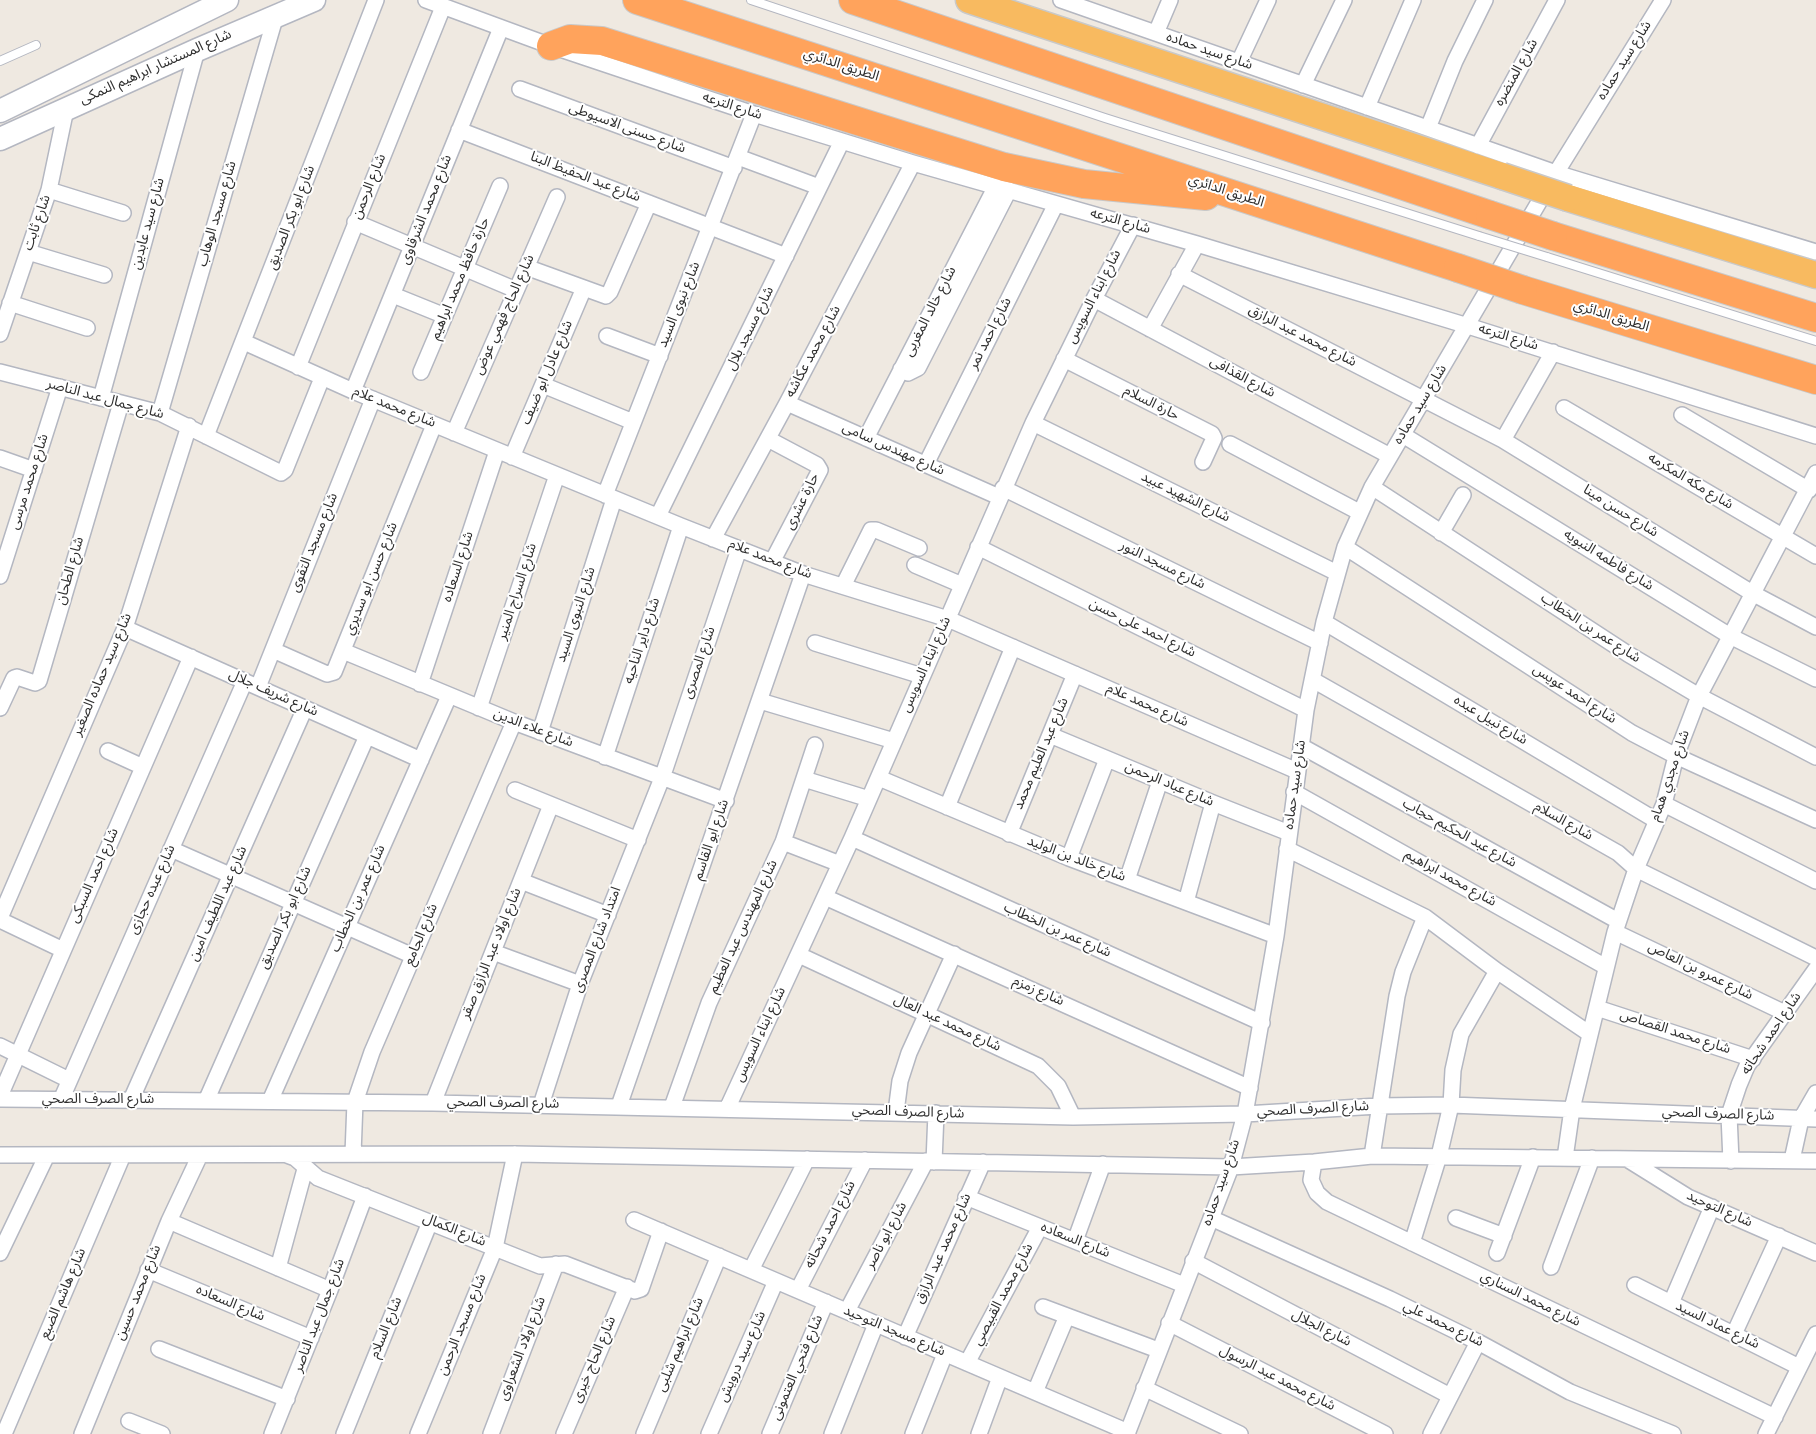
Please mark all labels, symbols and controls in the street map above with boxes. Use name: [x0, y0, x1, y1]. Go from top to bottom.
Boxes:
street label: شارع سيد حماده: [1594, 18, 1656, 104]
street label: شارع المستشار ابراهيم النمكى: [77, 27, 235, 109]
street label: شارع سيد حماده: [1164, 29, 1254, 75]
street label: شارع المنضره: [1492, 36, 1542, 110]
street label: الطريق الدائري: [801, 46, 881, 86]
street label: شارع الترعه: [700, 89, 764, 125]
street label: شارع حسنى الاسيوطى: [566, 100, 688, 158]
street label: شارع عبد الحفيظ البنا: [527, 149, 643, 207]
street label: شارع الرحمن: [349, 152, 391, 222]
street label: شارع محمد الشرقاوى: [397, 153, 457, 267]
street label: شارع مسجد الوهاب: [195, 159, 241, 269]
street label: شارع ابو بكر الصديق: [264, 163, 320, 273]
street label: الطريق الدائري: [1186, 172, 1266, 212]
street label: شارع سيد عابدين: [129, 176, 169, 272]
street label: شارع ثابت: [21, 193, 55, 253]
street label: شارع الترعه: [1088, 205, 1152, 239]
street label: حارة حافظ محمد ابراهيم: [428, 215, 494, 343]
street label: شارع ابناء السويس: [1064, 247, 1126, 347]
street label: شارع الحاج فهمي عوض: [471, 252, 539, 378]
street label: شارع نبوى السيد: [655, 260, 705, 350]
street label: شارع خالد المغربى: [901, 264, 961, 360]
street label: شارع مسجد بلال: [723, 284, 779, 374]
street label: شارع احمد نمر: [966, 295, 1016, 373]
street label: الطريق الدائري: [1571, 297, 1651, 337]
street label: شارع محمد عبد الرازق: [1245, 302, 1359, 372]
street label: شارع محمد عكاشه: [783, 303, 845, 401]
street label: شارع عادل ابو ضيف: [518, 318, 578, 428]
street label: شارع الترعه: [1476, 321, 1540, 355]
street label: شارع القذافى: [1206, 354, 1278, 402]
street label: شارع سيد حماده: [1391, 362, 1451, 448]
street label: شارع جمال عبد الناصر: [45, 376, 165, 424]
street label: حارة السلام: [1121, 383, 1181, 425]
street label: شارع محمد علام: [350, 384, 438, 432]
street label: شارع مهندس سامى: [839, 420, 947, 480]
street label: شارع محمد مرسى: [7, 432, 53, 532]
street label: شارع مكه المكرمه: [1644, 450, 1736, 514]
street label: شارع الشهيد عبيد: [1138, 469, 1232, 527]
street label: حارة عشرى: [782, 471, 824, 533]
street label: شارع حسن مينا: [1579, 482, 1661, 542]
street label: شارع مسجد التقوى: [287, 491, 343, 595]
street label: شارع حسن ابو سديري: [342, 520, 402, 638]
street label: شارع فاطمه النبويه: [1560, 527, 1656, 595]
street label: شارع السعاده: [440, 530, 478, 604]
street label: شارع الطحان: [53, 535, 89, 607]
street label: شارع محمد علام: [726, 536, 814, 584]
street label: شارع مسجد النور: [1117, 538, 1207, 594]
street label: شارع السراج المنير: [494, 541, 542, 643]
street label: شارع النبوى السيد: [554, 565, 600, 665]
street label: شارع عمر بن الخطاب: [1537, 590, 1643, 668]
street label: شارع داير الناحيه: [621, 596, 665, 686]
street label: شارع احمد على حسن: [1086, 596, 1198, 662]
street label: شارع سيد حماده الصغير: [70, 611, 136, 739]
street label: شارع ابناء السويس: [898, 615, 956, 715]
street label: شارع المصرى: [680, 625, 720, 701]
street label: شارع احمد عويس: [1529, 662, 1619, 728]
street label: شارع شريف جلال: [226, 667, 320, 721]
street label: شارع محمد علام: [1103, 680, 1191, 732]
street label: شارع نبيل عبده: [1450, 692, 1530, 750]
street label: شارع عبد العليم محمد: [1011, 696, 1073, 812]
street label: شارع علاء الدين: [491, 706, 575, 752]
street label: شارع مجدي همام: [1648, 728, 1694, 824]
street label: شارع سيد حماده: [1281, 739, 1311, 831]
street label: شارع عباد الرحمن: [1122, 759, 1216, 811]
street label: شارع عبد الحكيم حجاب: [1399, 796, 1519, 872]
street label: شارع ابو القاسم: [690, 797, 734, 883]
street label: شارع السلام: [1531, 799, 1595, 845]
street label: شارع احمد السبكى: [67, 826, 123, 926]
street label: شارع خالد بن الوليد: [1024, 833, 1128, 887]
street label: شارع عبده حجازى: [126, 843, 180, 937]
street label: شارع عمر بن الخطاب: [328, 843, 390, 955]
street label: شارع عبد اللطيف امين: [186, 844, 252, 964]
street label: شارع محمد ابراهيم: [1401, 847, 1499, 911]
street label: شارع المهندس عبد العظيم: [706, 858, 782, 996]
street label: شارع ابو بكر الصديق: [256, 864, 316, 972]
street label: امتداد شارع المصرى: [570, 885, 626, 995]
street label: شارع اولاد عبد الرازق صقر: [458, 886, 526, 1022]
street label: شارع عمر بن الخطاب: [1001, 900, 1113, 962]
street label: شارع الجامع: [402, 902, 442, 968]
street label: شارع عمرو بن العاص: [1645, 939, 1755, 1005]
street label: شارع زمزم: [1010, 973, 1066, 1011]
street label: شارع ابناء السويس: [732, 985, 790, 1085]
street label: شارع احمد شحاته: [1738, 990, 1806, 1078]
street label: شارع محمد عبد العال: [891, 992, 1003, 1056]
street label: شارع محمد القصاص: [1618, 1007, 1732, 1059]
street label: شارع الصرف الصحي: [42, 1092, 154, 1108]
street label: شارع الصرف الصحي: [447, 1095, 559, 1113]
street label: شارع الصرف الصحي: [1256, 1099, 1370, 1121]
street label: شارع الصرف الصحي: [851, 1103, 965, 1123]
street label: شارع الصرف الصحي: [1661, 1105, 1775, 1125]
street label: شارع سيد حماده: [1199, 1138, 1245, 1228]
street label: شارع احمد شحاته: [802, 1178, 860, 1272]
street label: شارع التوحيد: [1683, 1188, 1755, 1232]
street label: شارع محمد عبد الرازق: [912, 1191, 976, 1307]
street label: شارع ابو ناصر: [862, 1200, 912, 1272]
street label: شارع الكمال: [420, 1211, 488, 1251]
street label: شارع السعاده: [1038, 1220, 1112, 1262]
street label: شارع محمد القبيصي: [970, 1241, 1038, 1349]
street label: شارع محمد حسين: [112, 1243, 166, 1343]
street label: شارع هاشم الضبع: [37, 1246, 91, 1342]
street label: شارع جمال عبد الناصر: [291, 1257, 349, 1375]
street label: شارع محمد السناري: [1477, 1269, 1583, 1331]
street label: شارع مسجد الرحمن: [435, 1272, 491, 1378]
street label: شارع السعاده: [193, 1282, 267, 1326]
street label: شارع السلام: [367, 1295, 407, 1361]
street label: شارع اولاد الشعراوى: [495, 1295, 551, 1403]
street label: شارع ابراهيم شلبى: [654, 1295, 708, 1395]
street label: شارع محمد علي: [1400, 1298, 1486, 1352]
street label: شارع عماد السيد: [1672, 1298, 1762, 1354]
street label: شارع مسجد التوحيد: [840, 1303, 948, 1361]
street label: شارع الجلال: [1288, 1307, 1354, 1351]
street label: شارع سيد درويش: [715, 1309, 771, 1405]
street label: شارع فتحي العتمونى: [768, 1313, 828, 1423]
street label: شارع الحاج خيرى: [569, 1314, 621, 1406]
street label: شارع محمد عبد الرسول: [1216, 1343, 1338, 1415]

